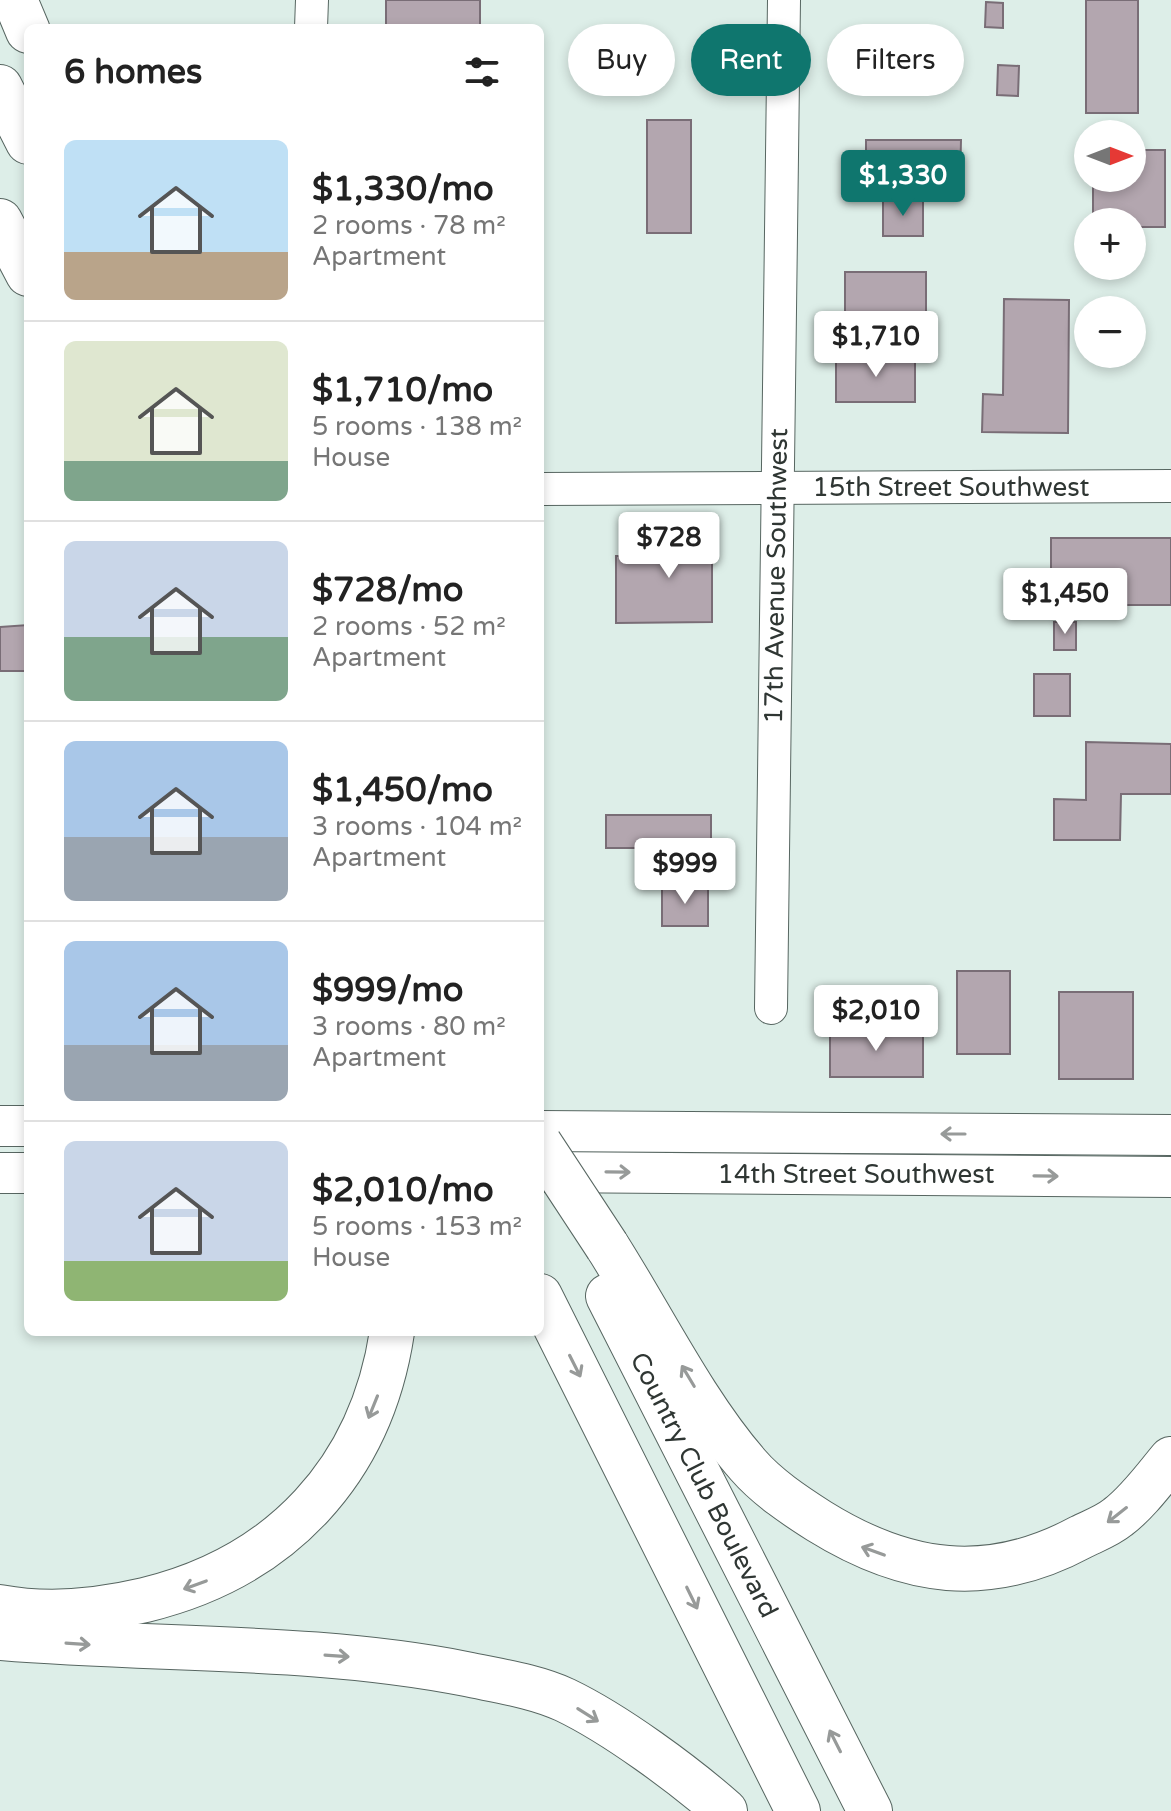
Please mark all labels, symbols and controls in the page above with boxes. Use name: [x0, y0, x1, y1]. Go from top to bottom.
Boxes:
chip: Buy: [568, 24, 675, 96]
chip: Rent: [691, 24, 811, 96]
chip: Filters: [827, 24, 964, 96]
icon: filters: [460, 50, 504, 94]
text: 6 homes: [64, 52, 202, 93]
north arrow: [1074, 120, 1146, 192]
map controls: [1074, 120, 1146, 368]
pin: $1,330: [838, 150, 968, 218]
text: $1,330: [859, 160, 947, 191]
text: $1,330/mo: [312, 169, 494, 210]
icon: home: [128, 172, 224, 268]
button: +: [1074, 208, 1146, 280]
text: 2 rooms · 78 m²: [312, 210, 506, 241]
text: Apartment: [312, 241, 446, 272]
button: −: [1074, 296, 1146, 368]
pin: $1,710: [811, 311, 941, 379]
text: $1,710: [832, 321, 920, 352]
text: $1,710/mo: [312, 370, 493, 411]
icon: home: [128, 373, 224, 469]
text: 5 rooms · 138 m²: [312, 411, 522, 442]
street label: 17th Avenue Southwest: [758, 428, 794, 724]
text: House: [312, 442, 390, 473]
street label: 15th Street Southwest: [813, 472, 1090, 503]
pin: $728: [622, 512, 716, 580]
text: $728: [636, 522, 702, 553]
pin: $1,450: [1000, 568, 1130, 636]
text: $728/mo: [312, 570, 463, 611]
icon: home: [128, 573, 224, 669]
text: $1,450: [1021, 578, 1109, 609]
text: 2 rooms · 52 m²: [312, 611, 506, 642]
text: Apartment: [312, 642, 446, 673]
text: $1,450/mo: [312, 770, 493, 811]
icon: home: [128, 773, 224, 869]
text: 3 rooms · 104 m²: [312, 811, 522, 842]
pin: $999: [638, 838, 732, 906]
text: Apartment: [312, 842, 446, 873]
text: $999: [652, 848, 718, 879]
text: $999/mo: [312, 970, 463, 1011]
icon: home: [128, 973, 224, 1069]
pin: $2,010: [811, 985, 941, 1053]
text: $2,010: [832, 995, 920, 1026]
text: 3 rooms · 80 m²: [312, 1011, 506, 1042]
text: Apartment: [312, 1042, 446, 1073]
one-way arrow: [940, 1126, 967, 1142]
street label: 14th Street Southwest: [718, 1159, 995, 1190]
one-way arrow: [604, 1164, 631, 1180]
one-way arrow: [1032, 1168, 1059, 1183]
text: $2,010/mo: [312, 1170, 494, 1211]
icon: home: [128, 1173, 224, 1269]
text: 5 rooms · 153 m²: [312, 1211, 522, 1242]
text: House: [312, 1242, 390, 1273]
street label: Country Club Boulevard: [624, 1347, 784, 1623]
one-way arrow: [568, 1353, 583, 1377]
one-way arrow: [679, 1365, 695, 1388]
one-way arrow: [365, 1394, 379, 1419]
one-way arrow: [1107, 1506, 1128, 1524]
one-way arrow: [861, 1543, 885, 1557]
one-way arrow: [182, 1579, 207, 1594]
one-way arrow: [685, 1586, 700, 1610]
one-way arrow: [64, 1637, 91, 1652]
one-way arrow: [323, 1649, 350, 1664]
one-way arrow: [576, 1707, 599, 1723]
one-way arrow: [826, 1730, 842, 1754]

